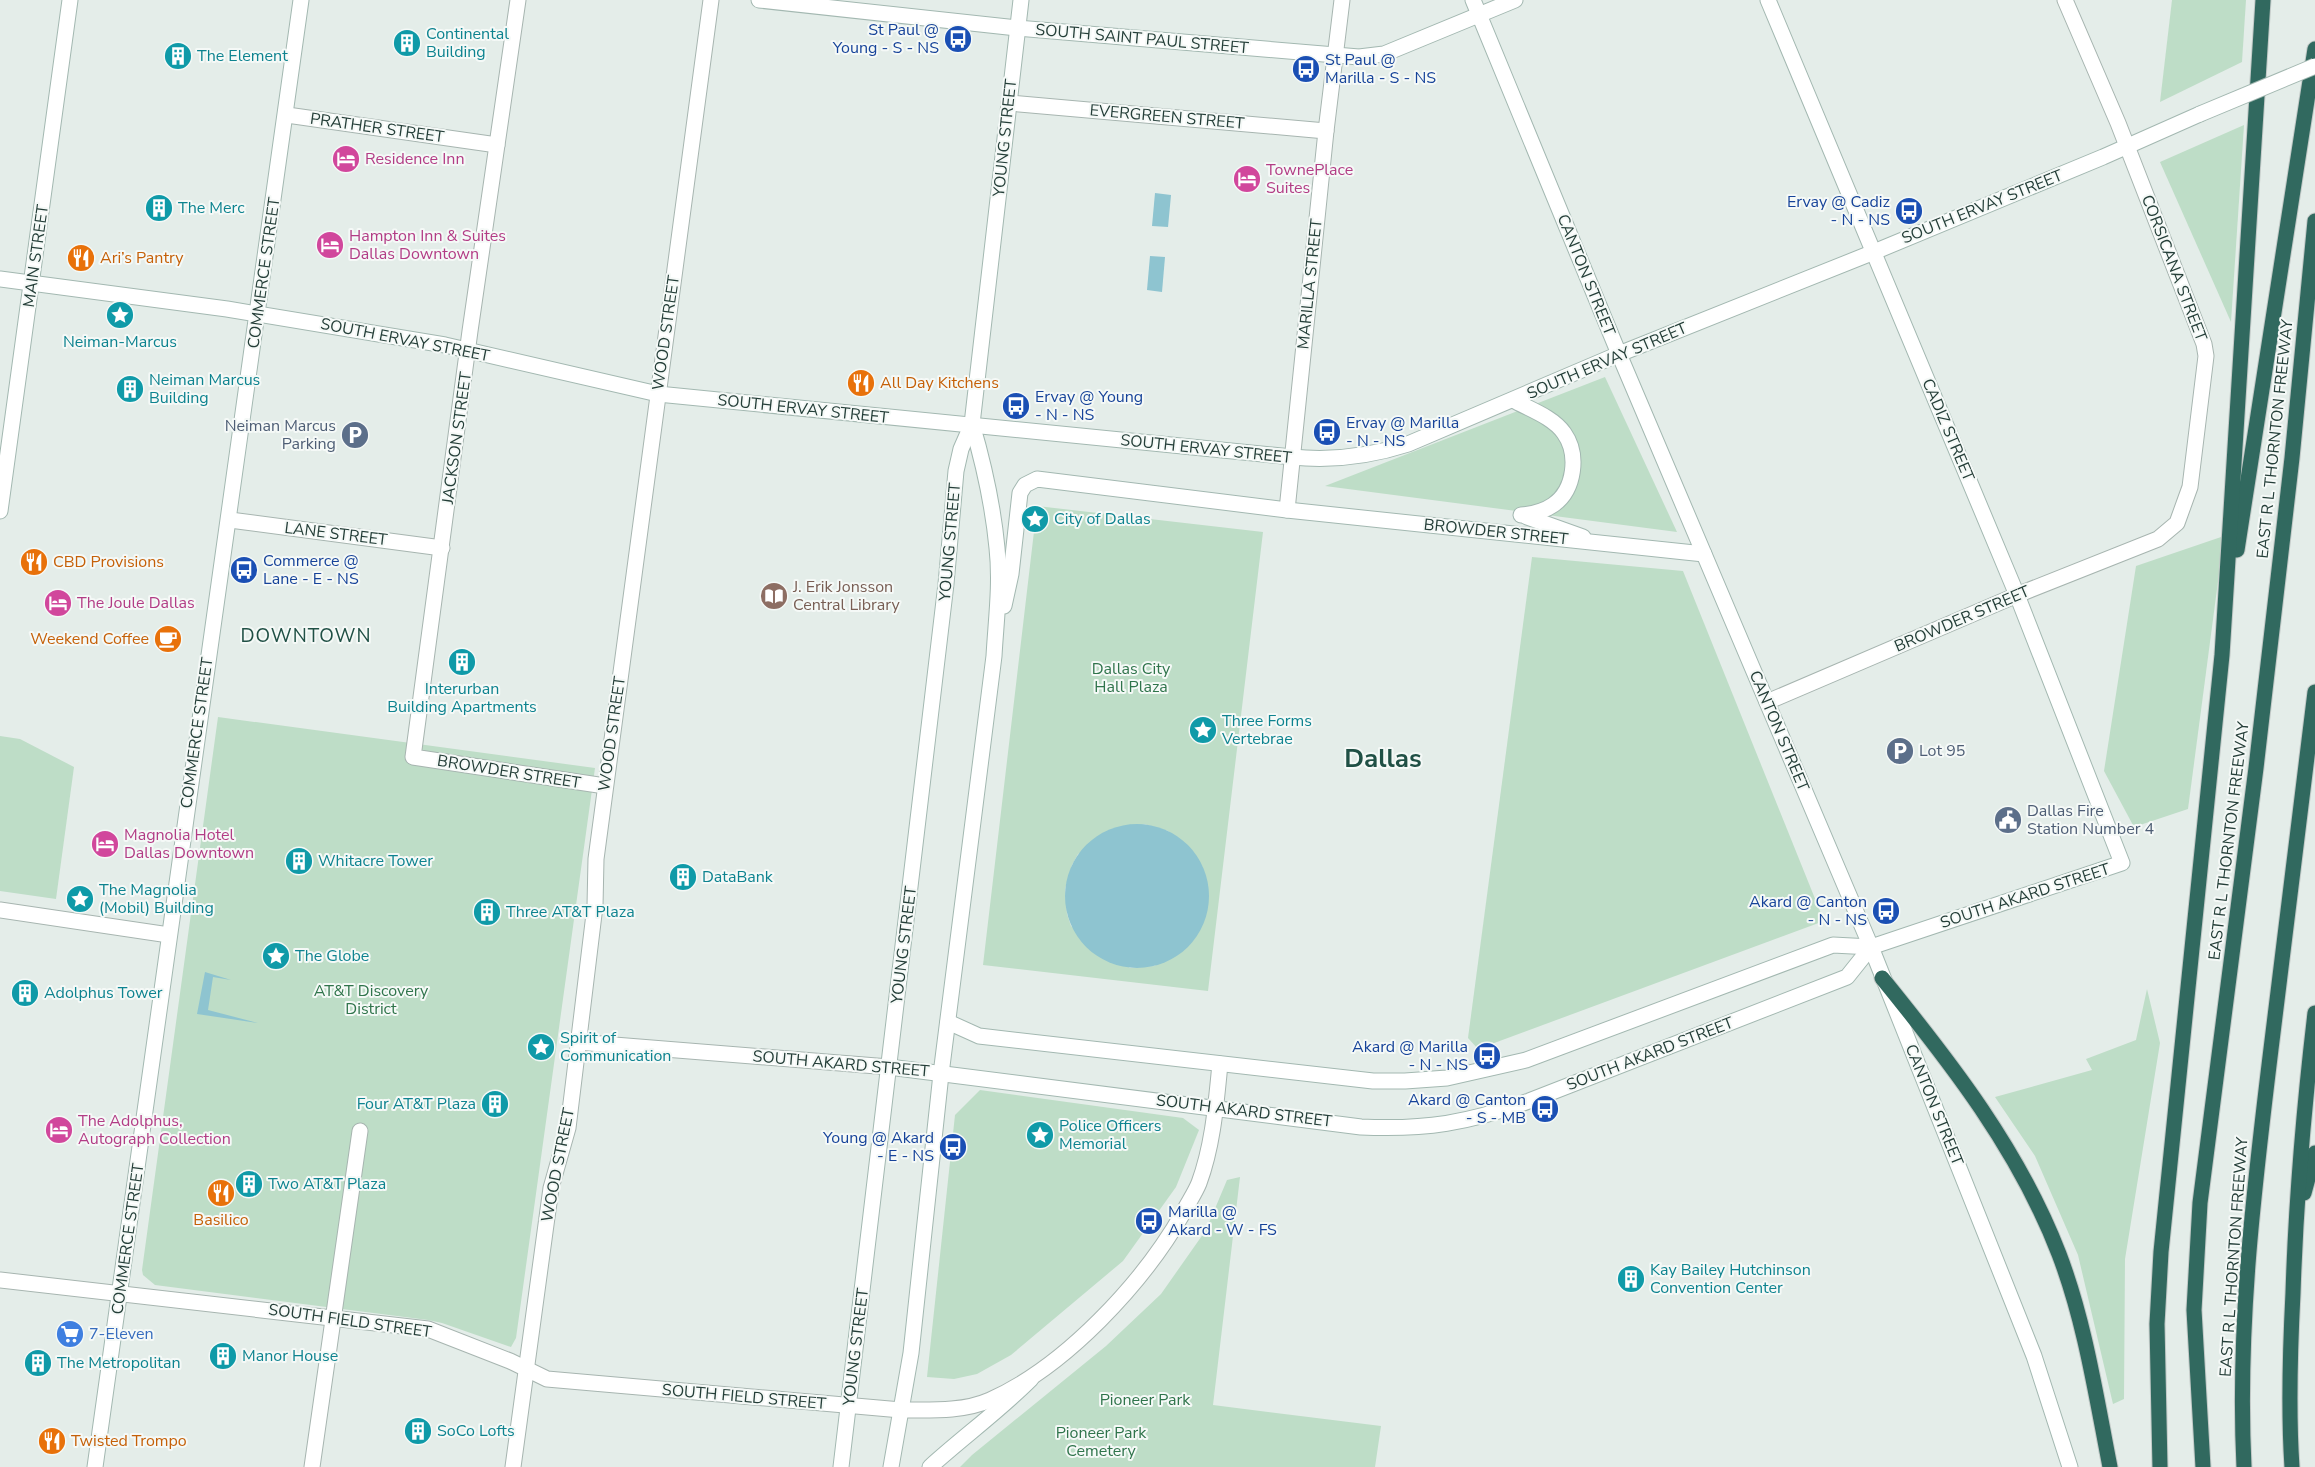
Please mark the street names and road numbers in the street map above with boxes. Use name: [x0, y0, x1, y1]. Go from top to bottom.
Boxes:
street label: SOUTH SAINT PAUL STREET: [1035, 19, 1250, 59]
street label: YOUNG STREET: [988, 78, 1022, 199]
street label: EVERGREEN STREET: [1089, 99, 1246, 135]
street label: PRATHER STREET: [309, 108, 446, 148]
street label: SOUTH ERVAY STREET: [1898, 164, 2066, 249]
street label: CORSICANA STREET: [2136, 192, 2212, 345]
street label: COMMERCE STREET: [243, 196, 286, 350]
street label: MAIN STREET: [18, 203, 54, 309]
street label: CANTON STREET: [1552, 211, 1621, 339]
street label: MARILLA STREET: [1292, 217, 1328, 350]
street label: WOOD STREET: [647, 274, 685, 392]
street label: SOUTH ERVAY STREET: [318, 313, 492, 367]
street label: SOUTH ERVAY STREET: [1524, 317, 1691, 405]
street label: EAST R L THORNTON FREEWAY: [2251, 318, 2299, 560]
street label: JACKSON STREET: [437, 370, 477, 506]
street label: CADIZ STREET: [1916, 375, 1980, 485]
street label: SOUTH ERVAY STREET: [716, 389, 890, 429]
street label: SOUTH ERVAY STREET: [1119, 429, 1293, 469]
street label: YOUNG STREET: [934, 482, 966, 603]
street label: BROWDER STREET: [1423, 513, 1570, 551]
street label: LANE STREET: [283, 517, 389, 551]
street label: BROWDER STREET: [1891, 580, 2033, 657]
street label: COMMERCE STREET: [176, 656, 219, 810]
street label: CANTON STREET: [1744, 667, 1814, 795]
street label: WOOD STREET: [593, 675, 631, 793]
street label: EAST R L THORNTON FREEWAY: [2203, 720, 2255, 962]
street label: BROWDER STREET: [436, 750, 583, 794]
street label: SOUTH AKARD STREET: [1937, 858, 2113, 934]
street label: YOUNG STREET: [886, 885, 922, 1006]
street label: SOUTH AKARD STREET: [1563, 1012, 1737, 1096]
street label: CANTON STREET: [1900, 1041, 1969, 1169]
street label: SOUTH AKARD STREET: [752, 1045, 931, 1083]
street label: SOUTH AKARD STREET: [1155, 1089, 1334, 1133]
street label: WOOD STREET: [536, 1106, 580, 1224]
street label: EAST R L THORNTON FREEWAY: [2215, 1136, 2253, 1378]
street label: COMMERCE STREET: [107, 1162, 150, 1316]
street label: YOUNG STREET: [838, 1287, 874, 1408]
street label: SOUTH FIELD STREET: [267, 1299, 433, 1343]
street label: SOUTH FIELD STREET: [661, 1379, 827, 1415]

